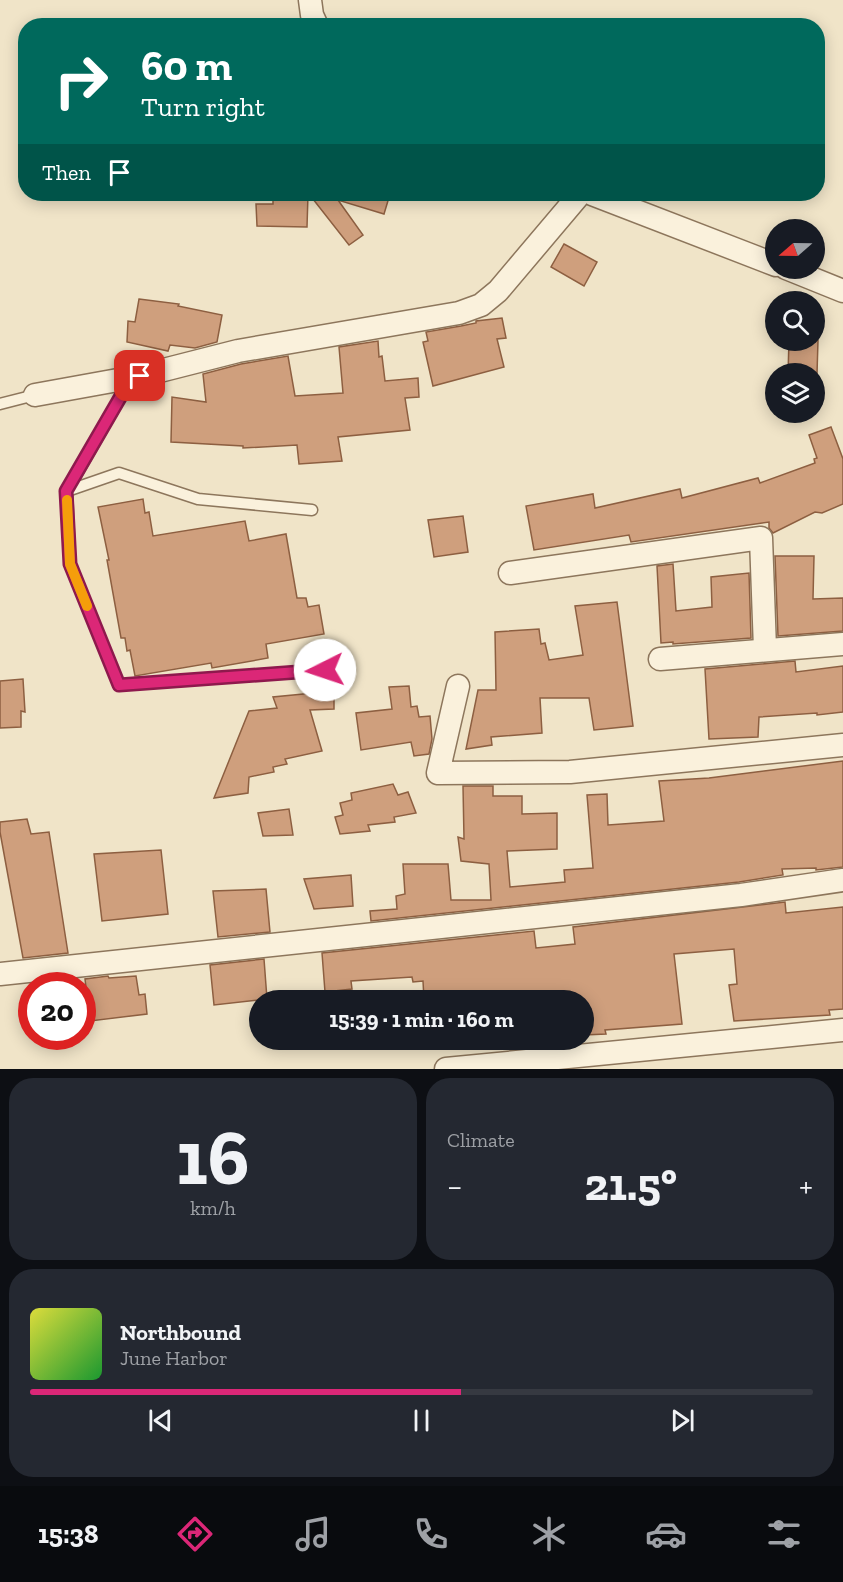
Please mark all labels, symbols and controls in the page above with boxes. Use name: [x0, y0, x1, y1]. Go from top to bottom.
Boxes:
text: 60 m: [141, 40, 232, 91]
icon: right: [42, 42, 120, 120]
text: Turn right: [141, 91, 265, 123]
icon: arrive: [103, 156, 136, 189]
text: Then: [42, 159, 91, 186]
north arrow: [765, 219, 825, 279]
map controls: [765, 219, 825, 423]
button: search: [765, 291, 825, 351]
pin: [114, 350, 165, 401]
icon: arrive: [123, 359, 156, 392]
button: layers: [765, 363, 825, 423]
position arrow: [293, 638, 357, 702]
speed limit sign: 20: [18, 972, 96, 1050]
text: 15:39 · 1 min · 160 m: [329, 1006, 514, 1033]
text: 16: [176, 1110, 250, 1204]
text: Climate: [447, 1128, 515, 1152]
text: 21.5°: [585, 1158, 677, 1212]
text: −: [447, 1166, 462, 1205]
text: +: [799, 1166, 813, 1205]
text: km/h: [190, 1196, 236, 1220]
text: Northbound: [120, 1319, 241, 1346]
text: June Harbor: [120, 1346, 228, 1370]
icon: previous: [144, 1404, 177, 1437]
icon: pause: [405, 1404, 438, 1437]
icon: next: [666, 1404, 699, 1437]
icon: directions: [174, 1513, 216, 1555]
icon: music: [292, 1513, 334, 1555]
icon: phone: [410, 1513, 452, 1555]
icon: climate: [528, 1513, 570, 1555]
icon: car: [645, 1513, 687, 1555]
icon: filters: [763, 1513, 805, 1555]
text: 15:38: [38, 1518, 99, 1550]

